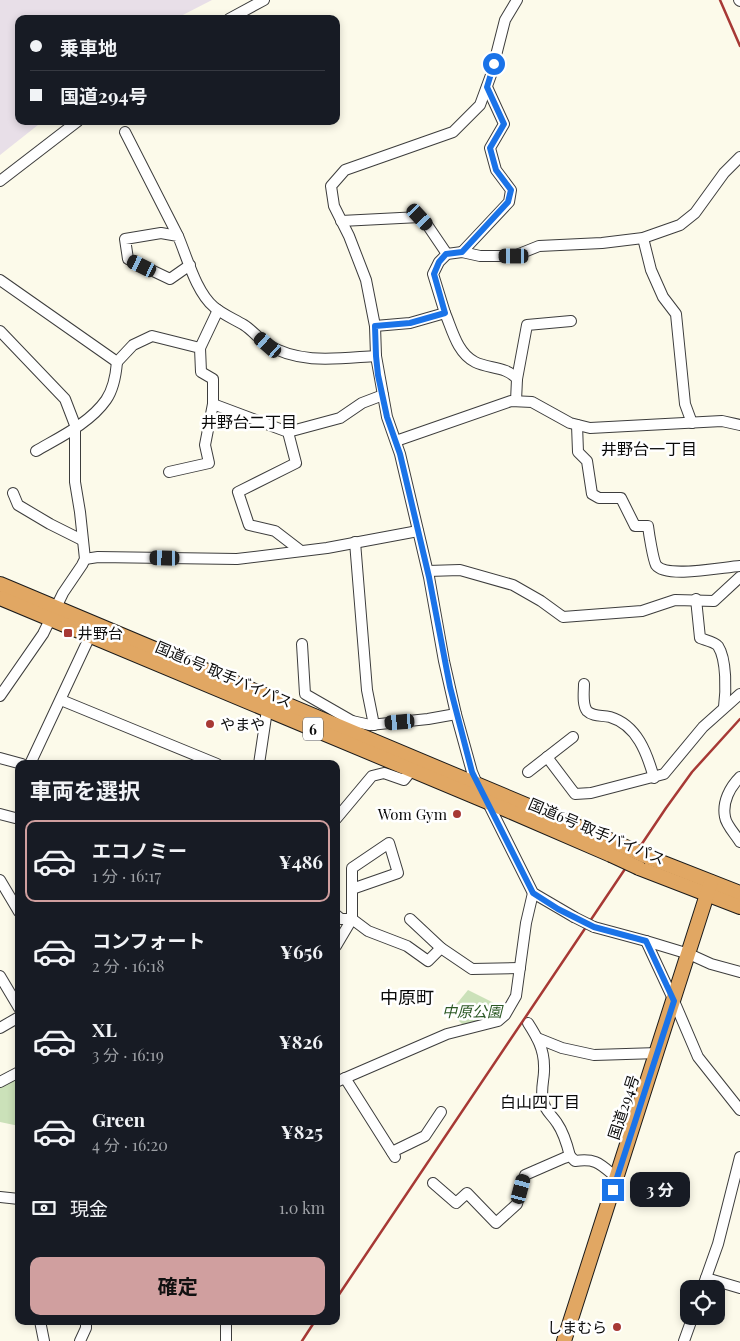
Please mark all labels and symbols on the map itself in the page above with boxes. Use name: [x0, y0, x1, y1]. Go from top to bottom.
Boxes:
route start: [483, 53, 505, 75]
car: [404, 201, 435, 233]
car: [499, 249, 529, 264]
car: [125, 253, 158, 279]
car: [251, 329, 284, 361]
district label: 井野台二丁目: [201, 411, 297, 432]
district label: 井野台一丁目: [601, 438, 697, 459]
car: [149, 550, 180, 566]
place label: 井野台: [78, 623, 123, 643]
marker: 井野台: [62, 627, 74, 639]
street label: 国道6号 取手バイパス: [153, 636, 295, 712]
car: [384, 713, 415, 731]
place label: やまや: [220, 714, 265, 734]
marker: やまや: [204, 718, 216, 730]
road number: 6: [303, 718, 323, 741]
street label: 国道6号 取手バイパス: [526, 793, 668, 869]
place label: Wom Gym: [377, 804, 448, 824]
marker: Wom Gym: [451, 808, 463, 820]
district label: 中原町: [380, 985, 434, 1009]
park label: 中原公園: [442, 1001, 504, 1021]
street label: 国道294号: [603, 1072, 643, 1142]
district label: 白山四丁目: [500, 1091, 580, 1112]
callout: 3 分: [630, 1172, 690, 1208]
car: [509, 1173, 532, 1205]
route end: [602, 1179, 624, 1201]
place label: しまむら: [547, 1317, 607, 1337]
marker: しまむら: [611, 1321, 623, 1333]

